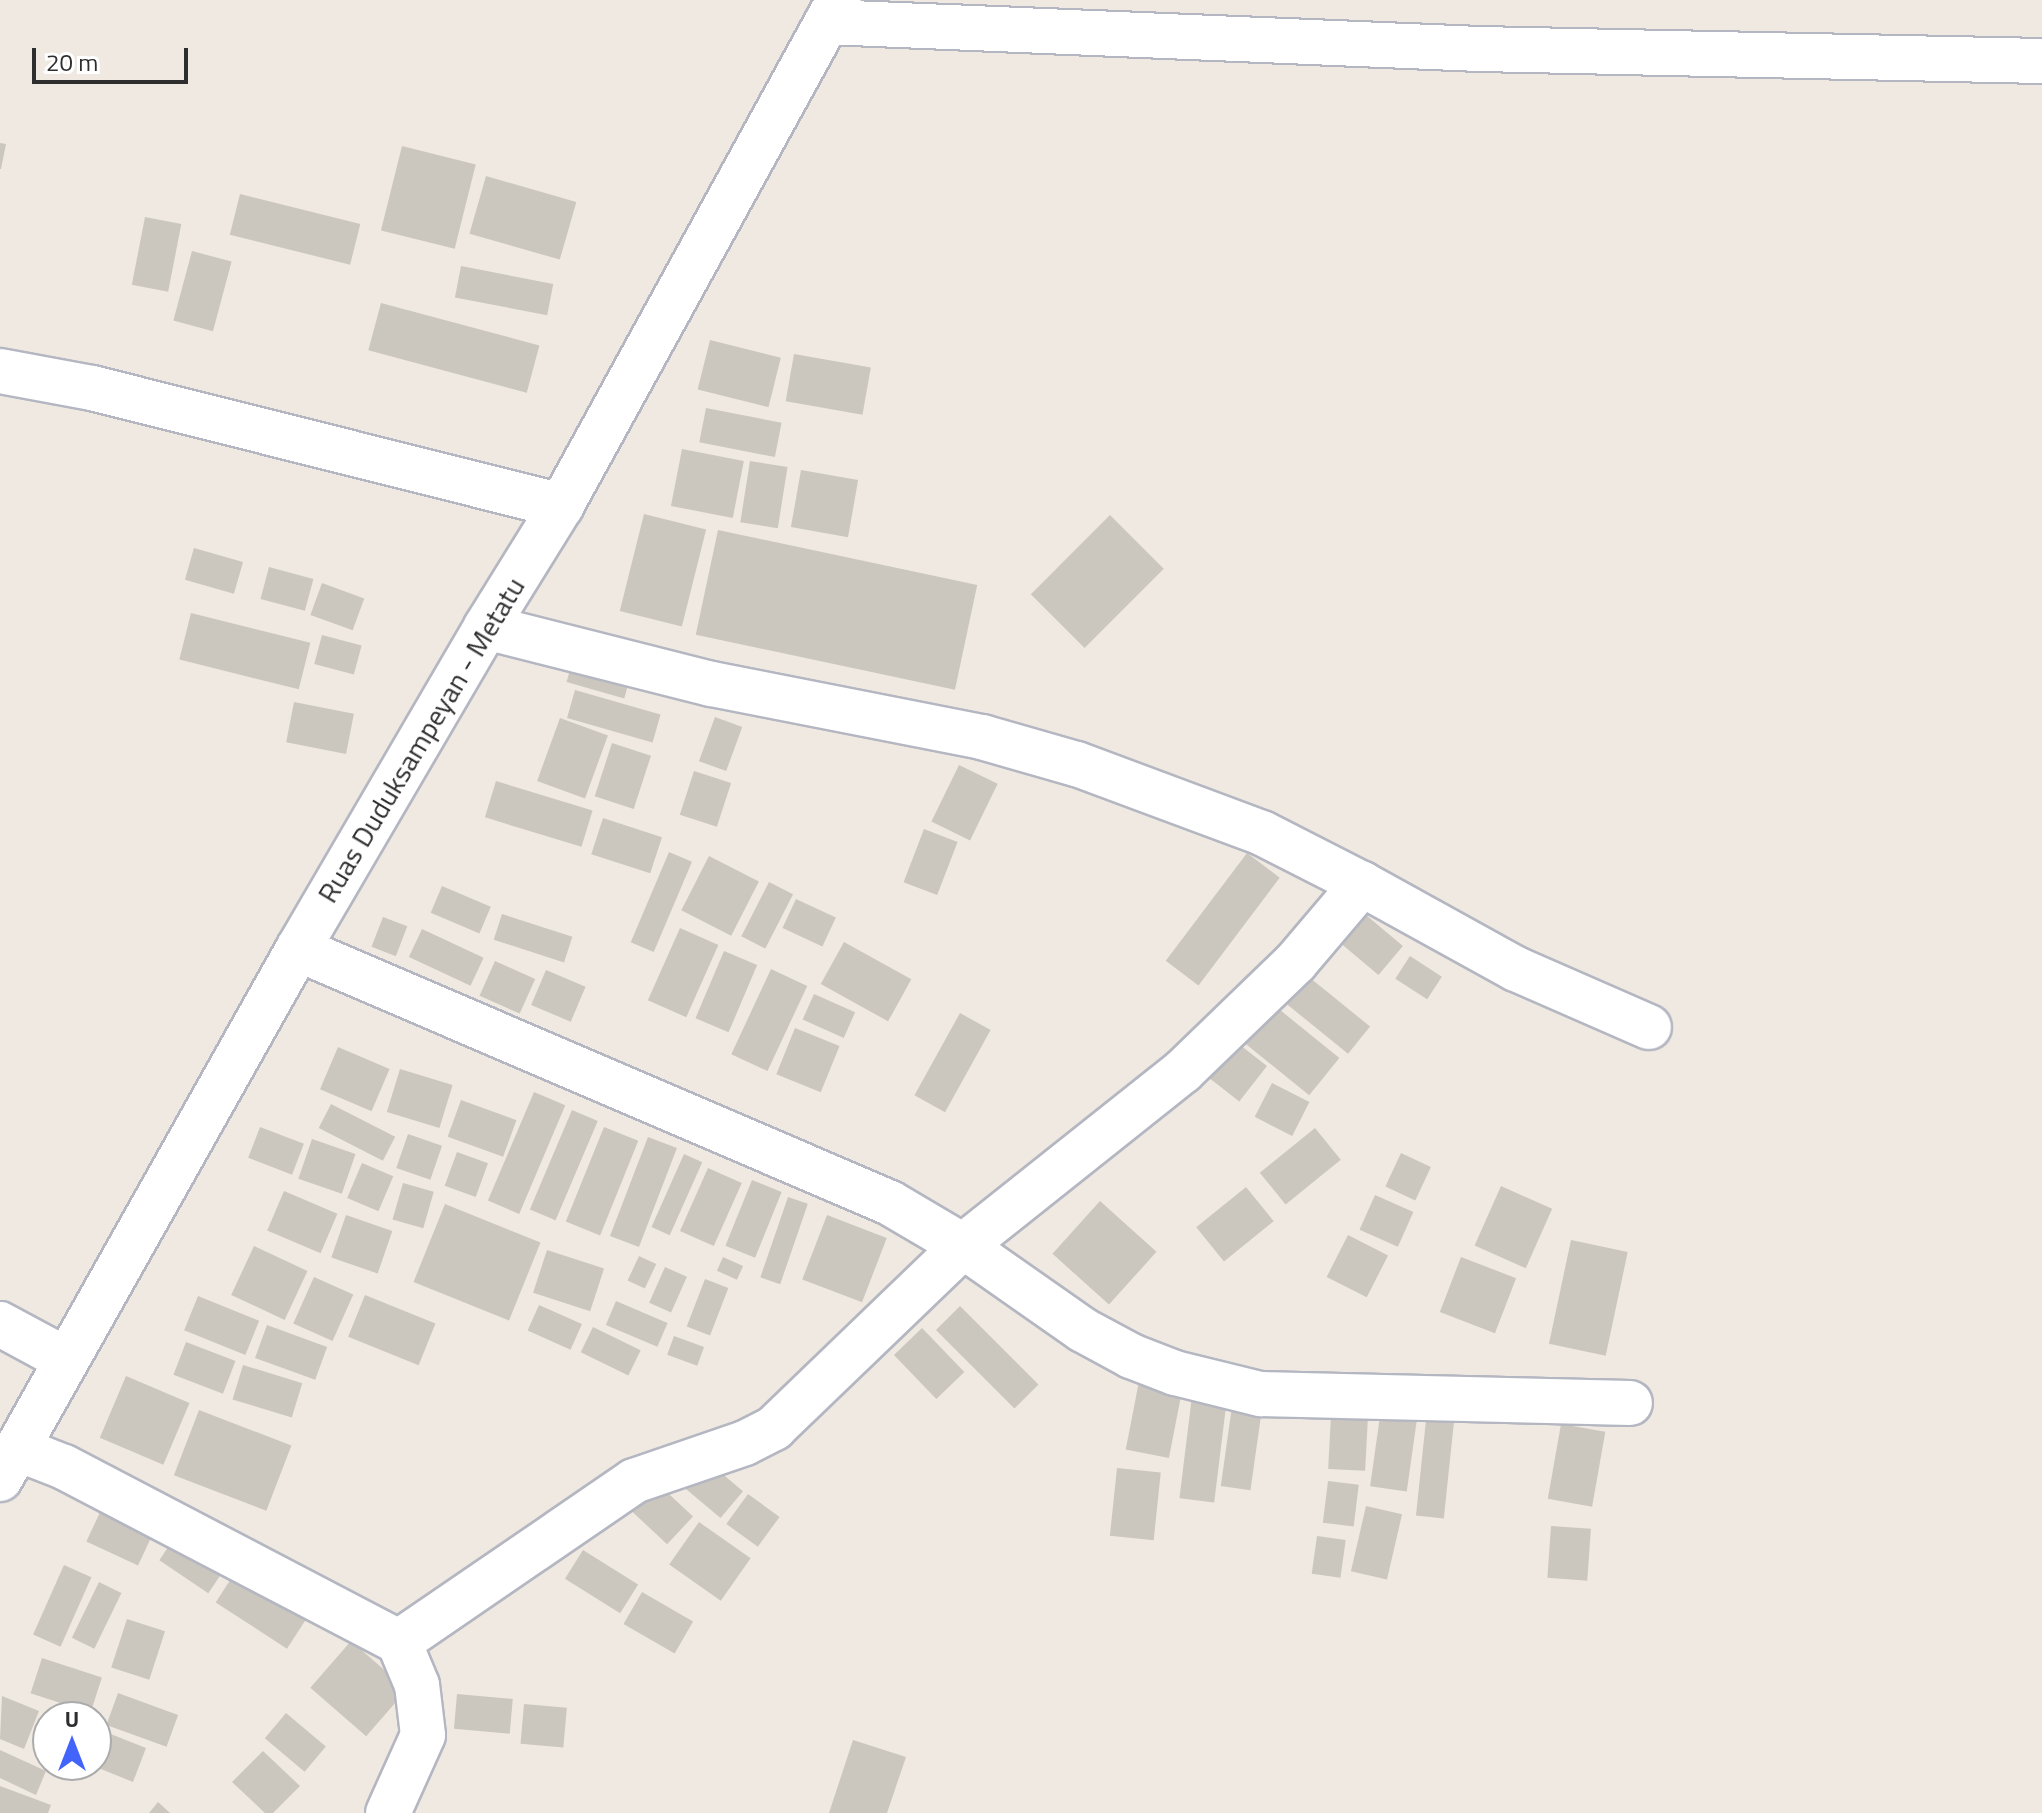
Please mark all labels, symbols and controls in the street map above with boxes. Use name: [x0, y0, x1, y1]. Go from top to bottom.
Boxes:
scale bar: [36, 32, 192, 82]
text: 20 m: [46, 44, 98, 80]
street label: Ruas Duduksampeyan - Metatu: [310, 571, 532, 909]
north arrow: [32, 1701, 112, 1781]
text: U: [65, 1702, 79, 1736]

